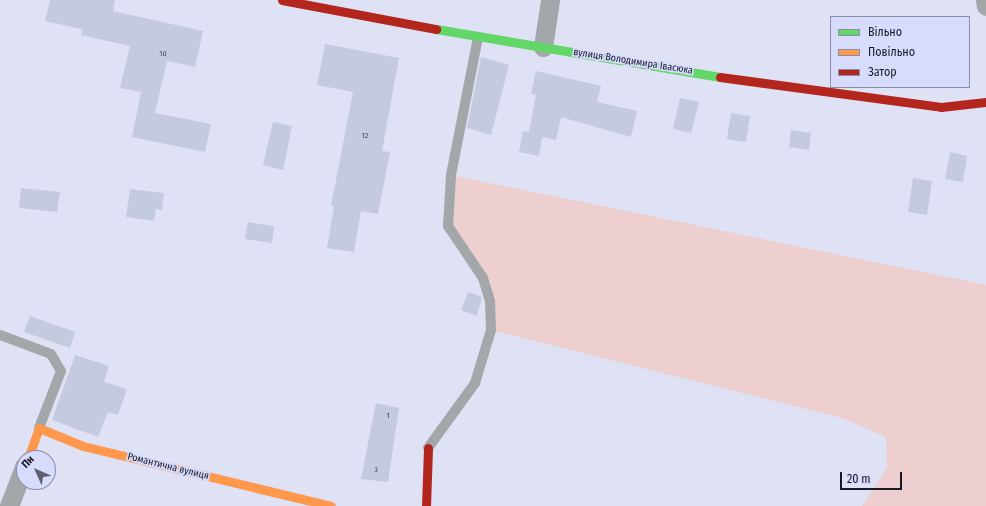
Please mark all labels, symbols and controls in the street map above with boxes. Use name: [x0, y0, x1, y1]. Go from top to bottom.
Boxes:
legend: [830, 16, 970, 88]
text: Вільно: [868, 25, 902, 39]
text: Повільно: [868, 45, 915, 59]
street label: вулиця Володимира Івасюка: [572, 47, 694, 77]
house number: 10: [159, 49, 167, 59]
text: Затор: [868, 65, 897, 79]
house number: 12: [362, 131, 368, 141]
house number: 1: [386, 411, 390, 421]
north arrow: [16, 450, 56, 490]
street label: Романтична вулиця: [126, 451, 210, 483]
text: Пн: [19, 453, 37, 471]
scale bar: [842, 464, 904, 490]
house number: 3: [374, 465, 378, 475]
text: 20 m: [847, 472, 871, 486]

